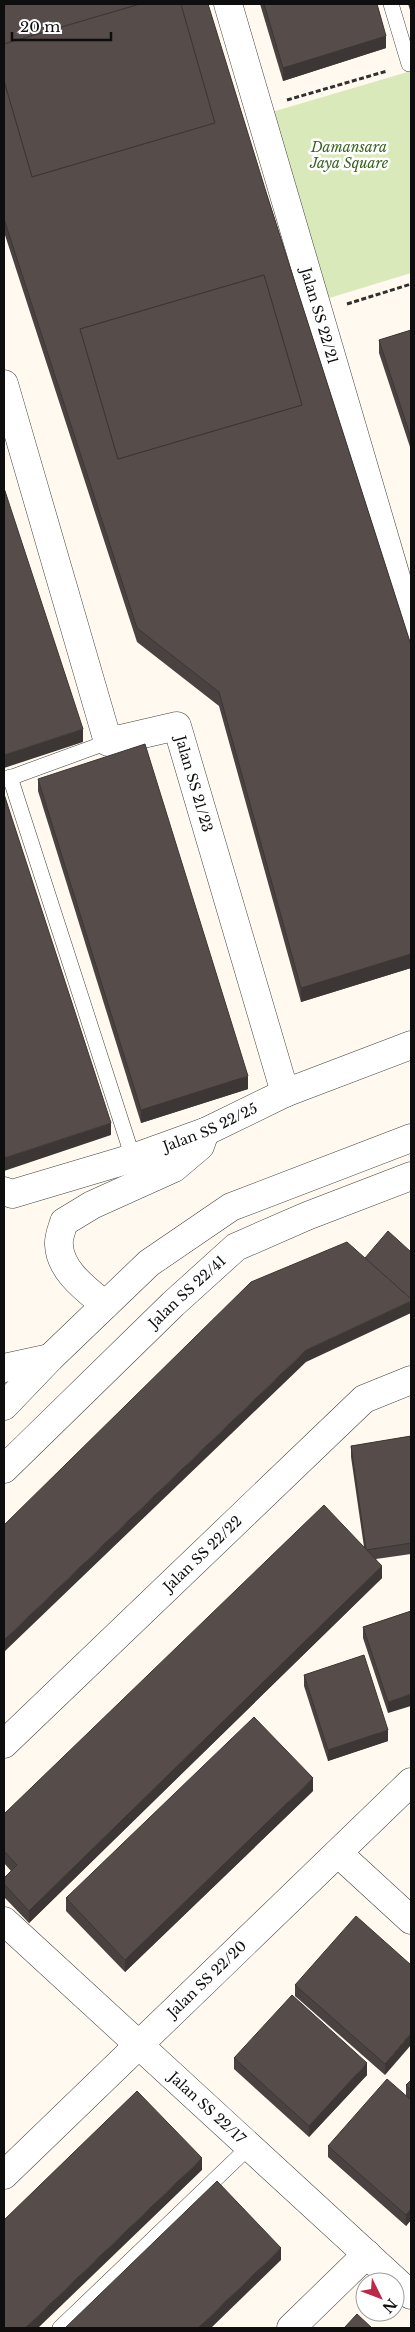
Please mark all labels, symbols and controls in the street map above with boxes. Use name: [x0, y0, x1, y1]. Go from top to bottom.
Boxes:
scale bar: [12, 10, 111, 42]
text: 20 m: [20, 17, 60, 36]
park label: Damansara Jaya Square: [309, 138, 389, 172]
street label: Jalan SS 22/21: [296, 264, 342, 366]
street label: Jalan SS 21/23: [171, 732, 217, 834]
street label: Jalan SS 22/25: [159, 1099, 260, 1156]
street label: Jalan SS 22/41: [143, 1252, 230, 1333]
street label: Jalan SS 22/22: [158, 1512, 246, 1597]
street label: Jalan SS 22/20: [162, 1937, 250, 2023]
street label: Jalan SS 22/17: [164, 2067, 250, 2148]
north arrow: [355, 2272, 405, 2322]
text: N: [379, 2295, 401, 2317]

